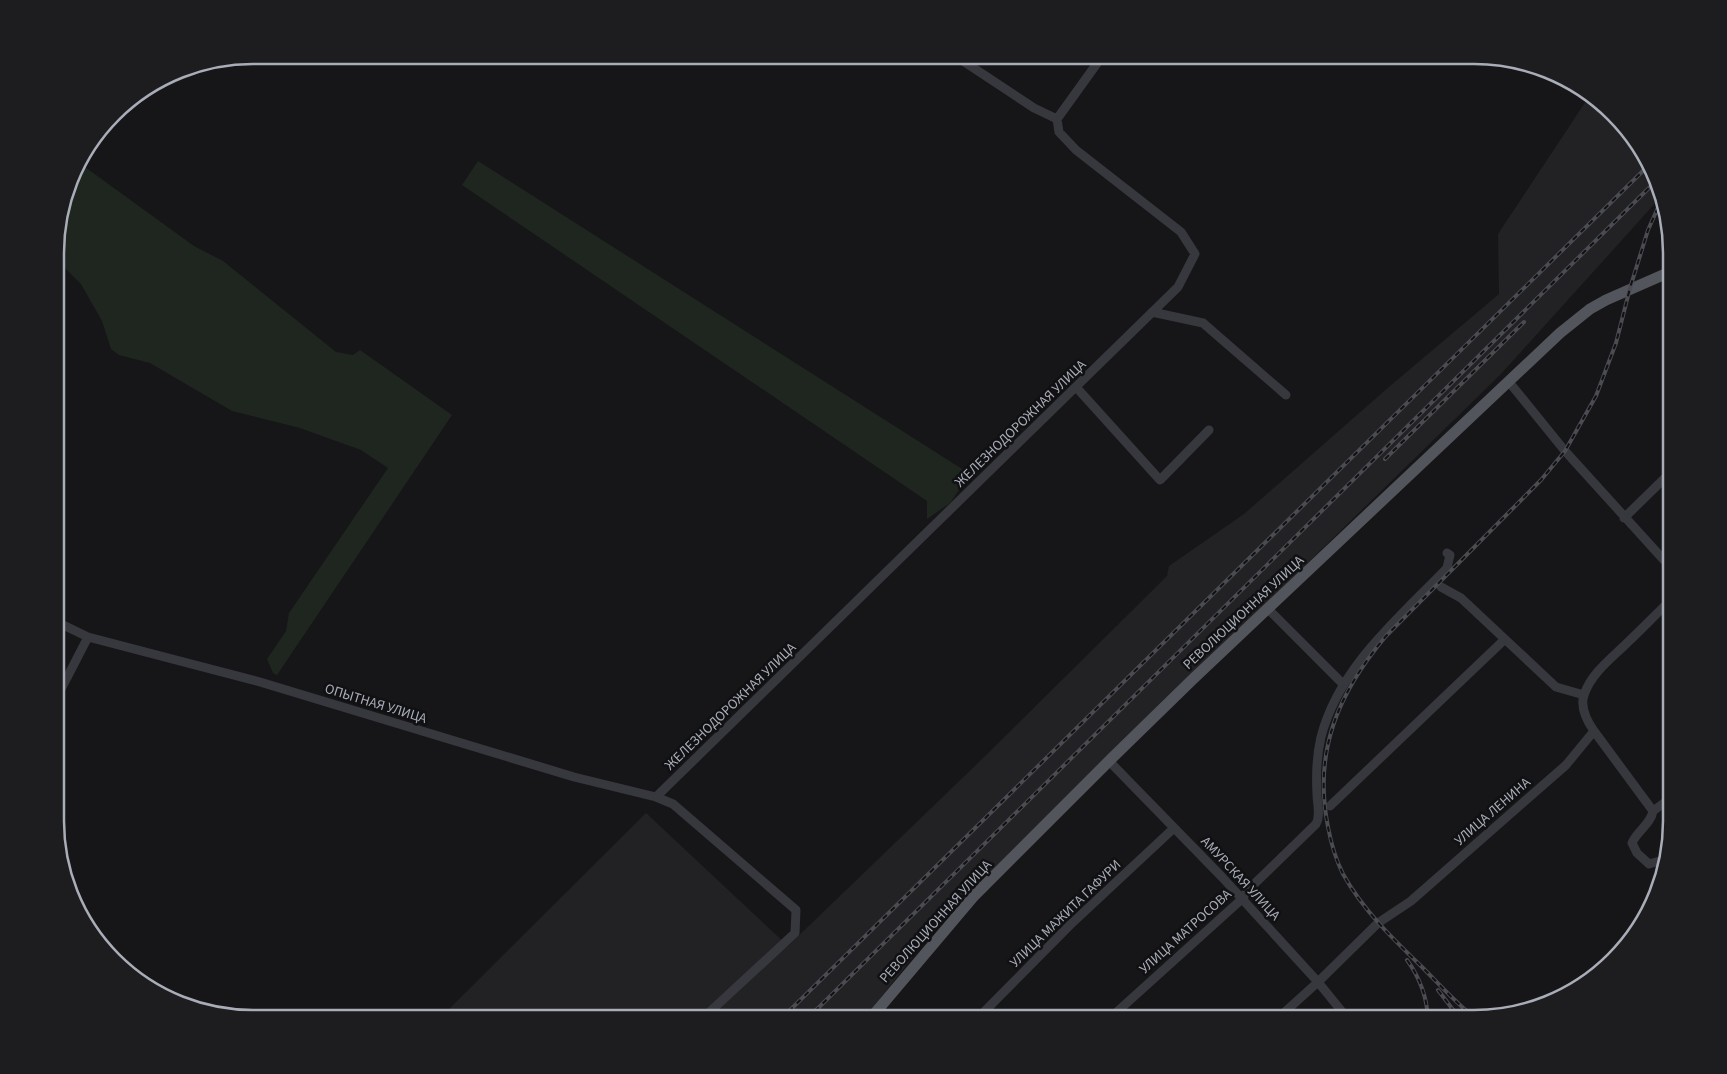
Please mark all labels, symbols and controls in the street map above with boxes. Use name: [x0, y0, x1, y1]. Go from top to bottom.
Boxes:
street label: ЖЕЛЕЗНОДОРОЖНАЯ УЛИЦА: [950, 355, 1091, 492]
street label: РЕВОЛЮЦИОННАЯ УЛИЦА: [1179, 551, 1309, 674]
street label: ЖЕЛЕЗНОДОРОЖНАЯ УЛИЦА: [660, 638, 801, 775]
street label: ОПЫТНАЯ УЛИЦА: [322, 679, 430, 729]
street label: УЛИЦА ЛЕНИНА: [1450, 773, 1535, 850]
street label: АМУРСКАЯ УЛИЦА: [1196, 832, 1285, 925]
street label: УЛИЦА МАЖИТА ГАФУРИ: [1006, 855, 1126, 972]
street label: РЕВОЛЮЦИОННАЯ УЛИЦА: [875, 856, 997, 988]
street label: УЛИЦА МАТРОСОВА: [1135, 885, 1237, 979]

